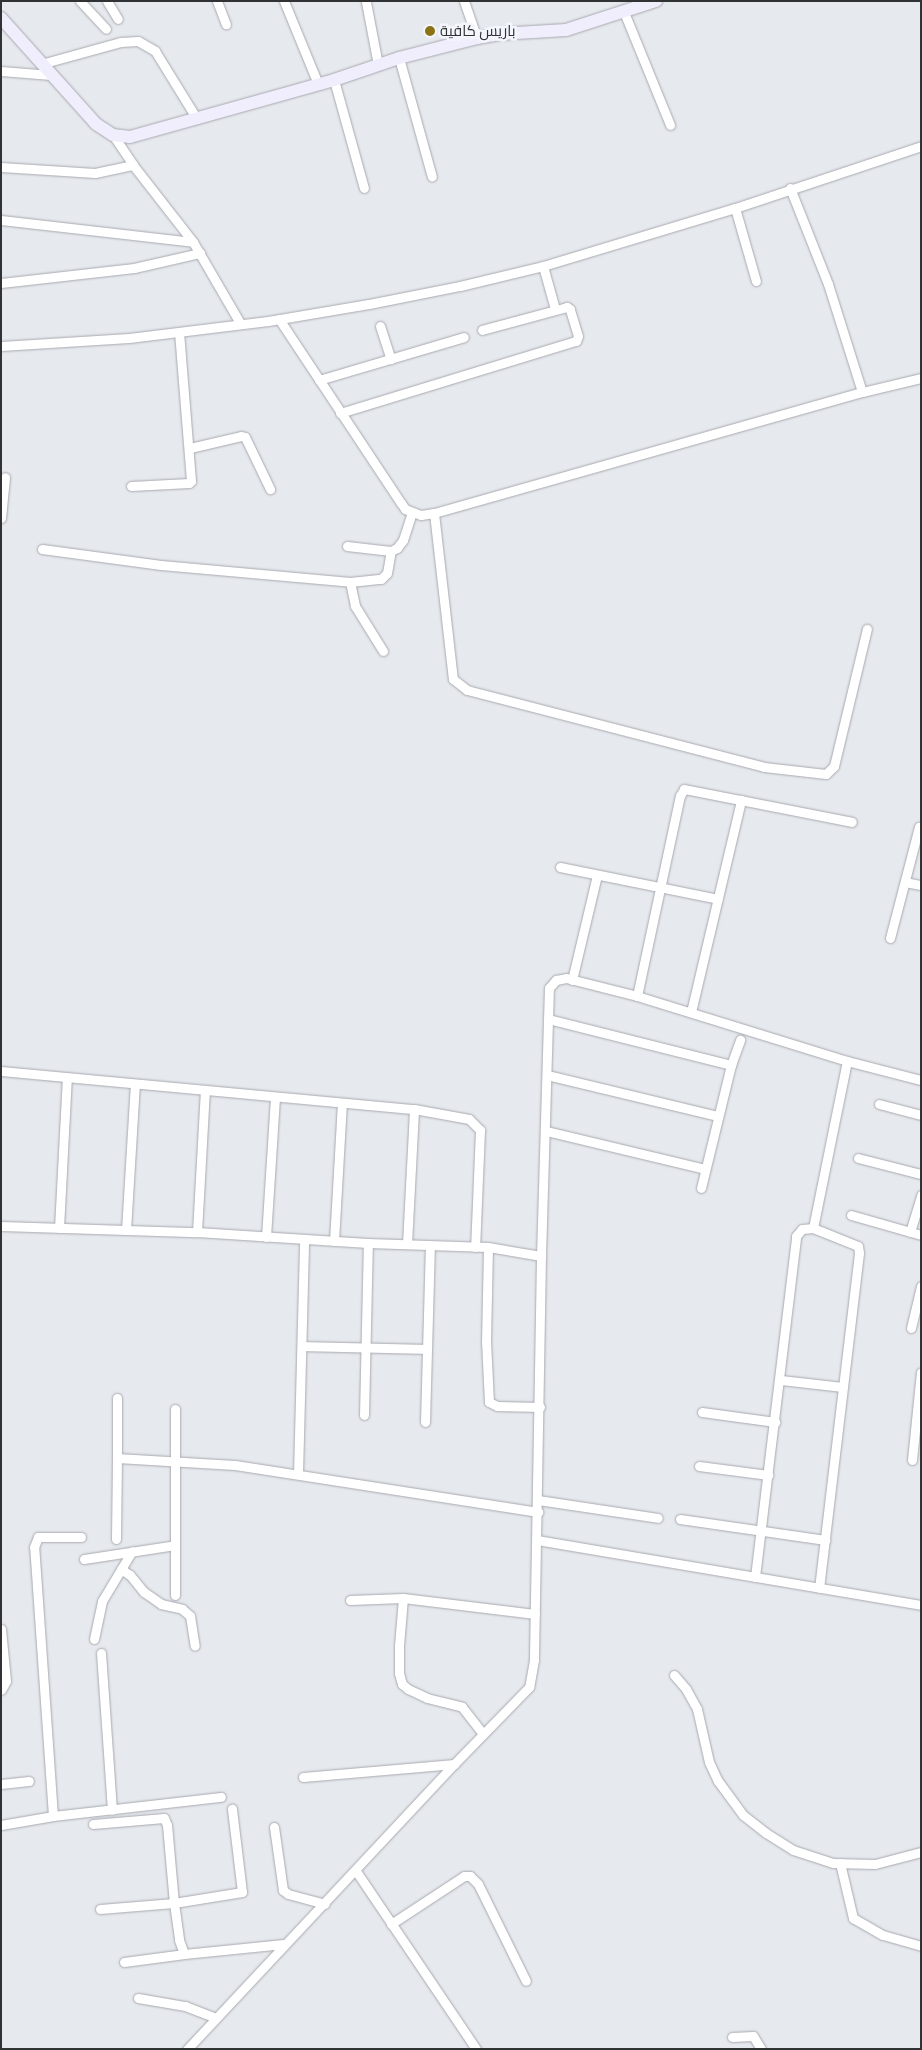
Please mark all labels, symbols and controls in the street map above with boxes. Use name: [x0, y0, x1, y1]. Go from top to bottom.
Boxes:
place label: باريس كافية: [440, 22, 516, 40]
marker: باريس كافية: [424, 25, 436, 37]

